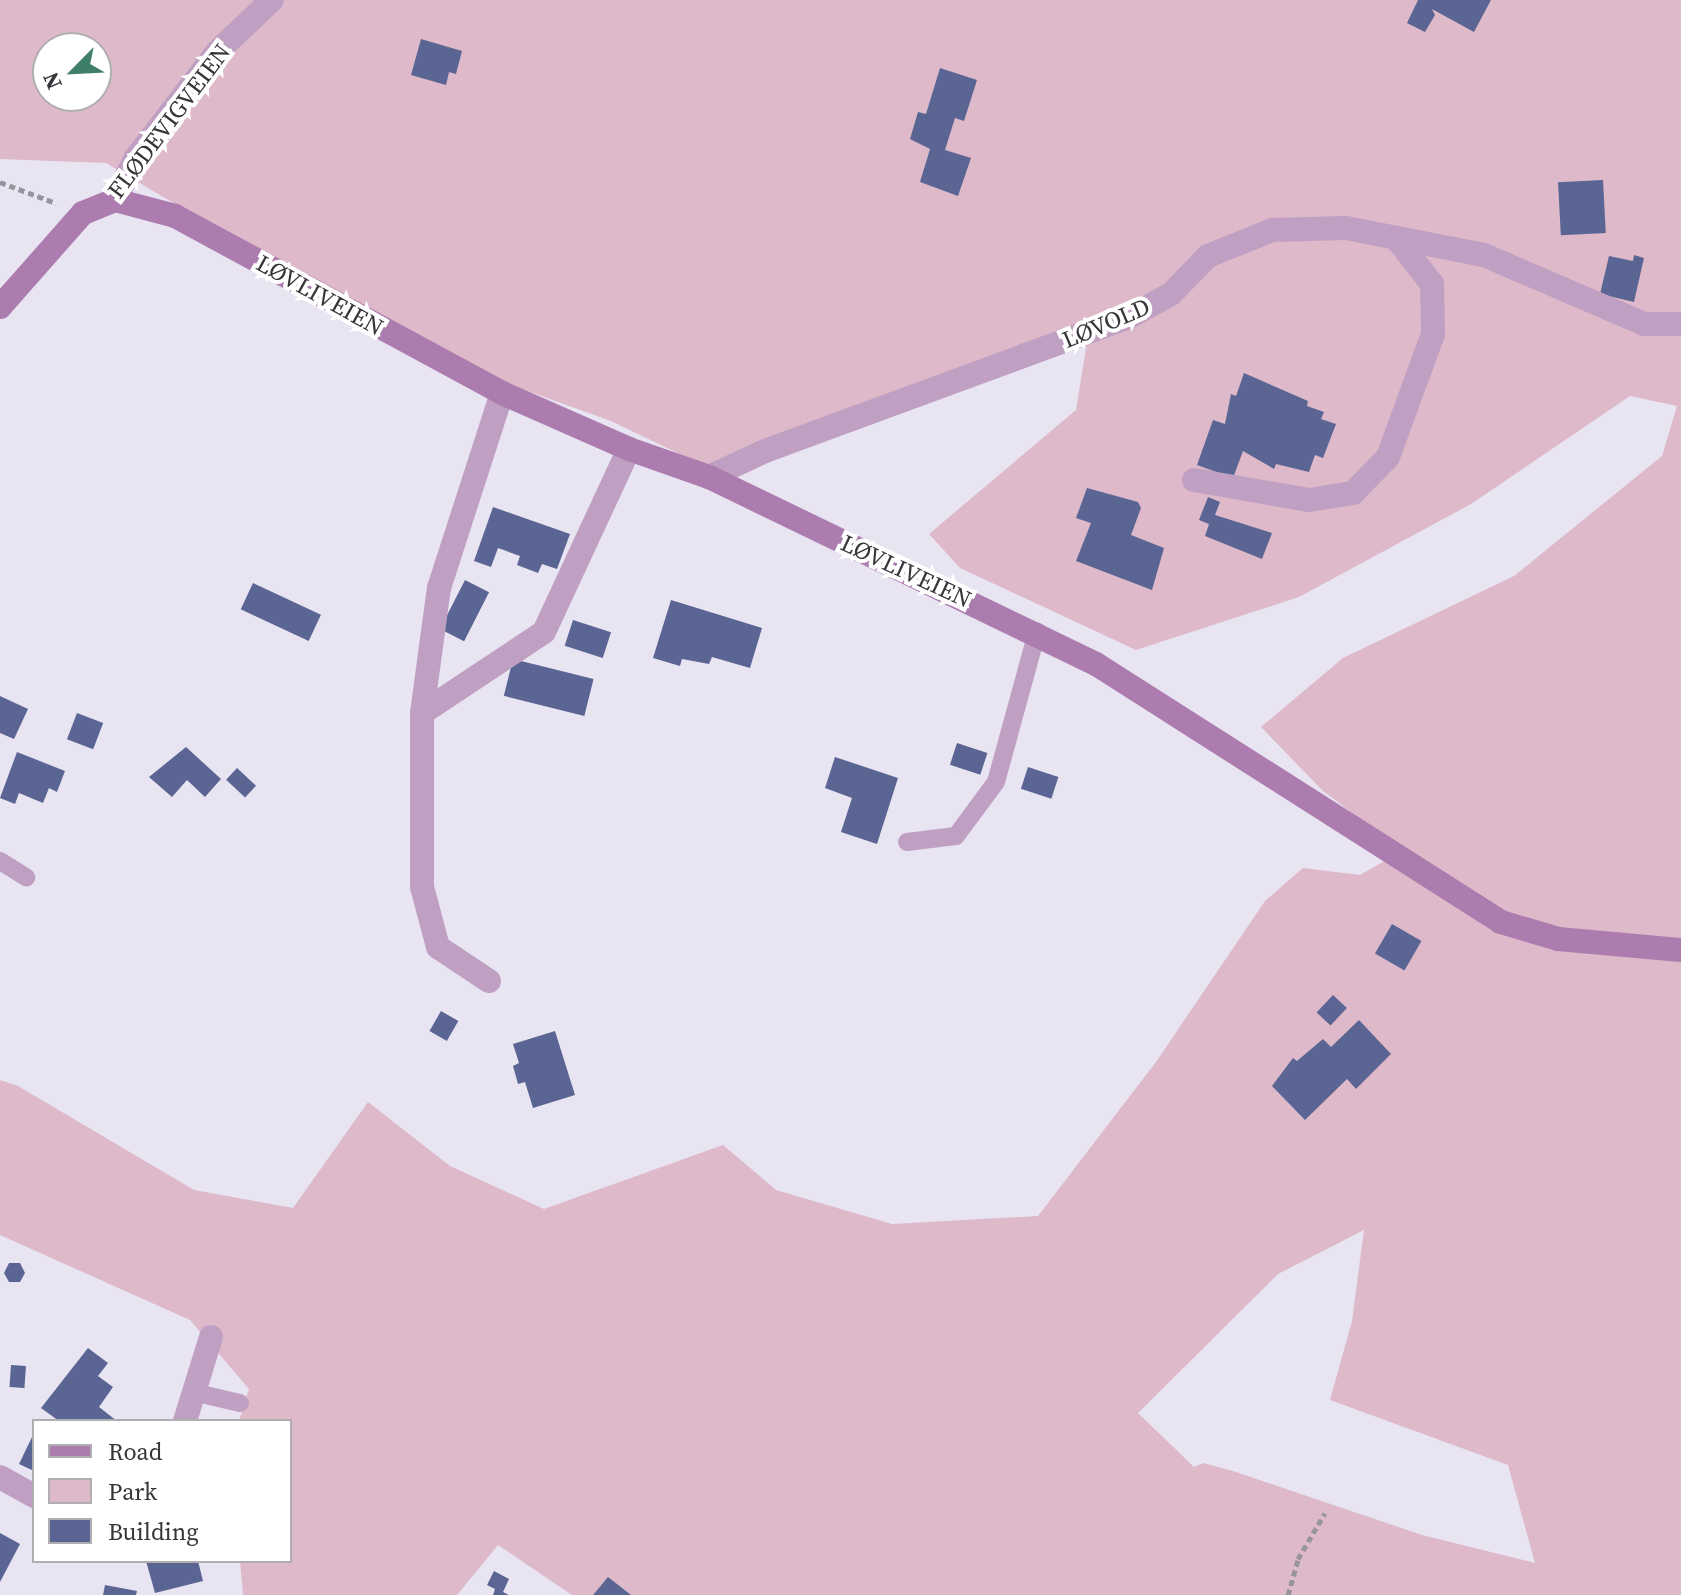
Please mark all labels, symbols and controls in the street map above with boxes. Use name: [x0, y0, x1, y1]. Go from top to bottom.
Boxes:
north arrow: [32, 32, 112, 112]
street label: FLØDEVIGVEIEN: [102, 38, 236, 204]
text: N: [35, 68, 69, 94]
street label: LØVLIVEIEN: [252, 248, 388, 342]
street label: LØVOLD: [1058, 292, 1154, 354]
street label: LØVLIVEIEN: [836, 528, 976, 614]
legend: [32, 1419, 292, 1563]
text: Road: [108, 1435, 162, 1468]
text: Park: [108, 1475, 157, 1508]
text: Building: [108, 1515, 199, 1548]

